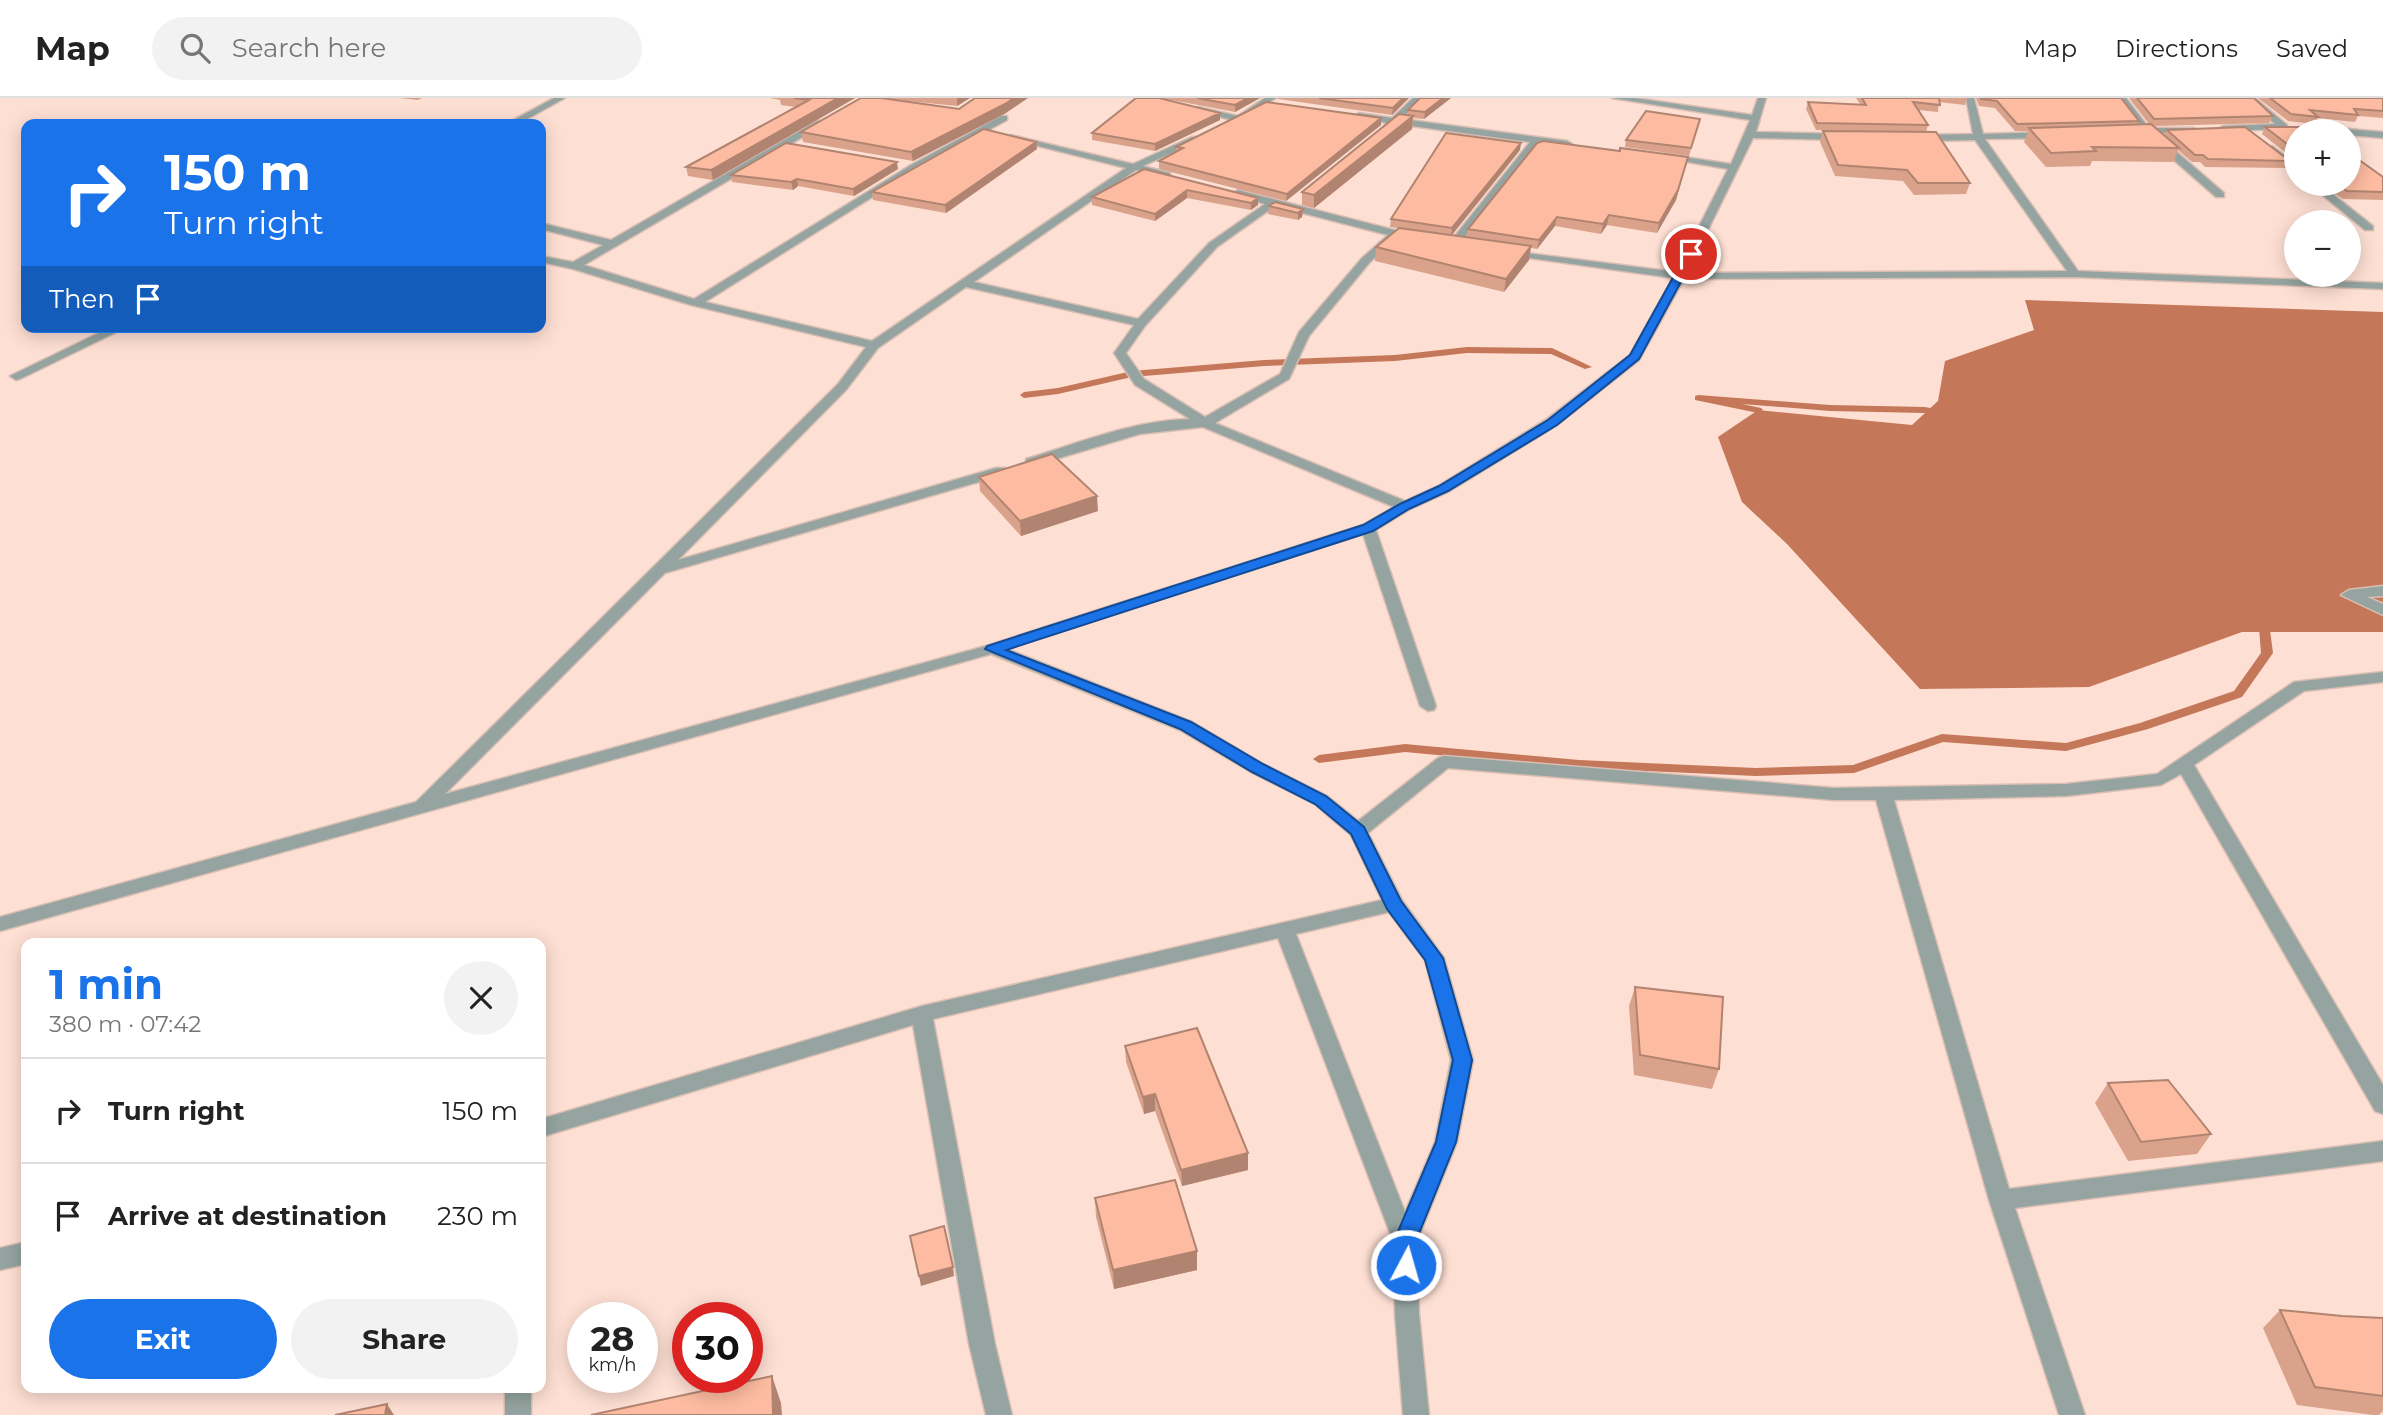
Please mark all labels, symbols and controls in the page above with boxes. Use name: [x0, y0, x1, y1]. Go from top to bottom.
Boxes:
search box: [152, 17, 642, 80]
text: Map: [35, 28, 110, 68]
icon: search: [176, 29, 214, 67]
text: Search here: [232, 32, 386, 64]
text: Map: [2024, 34, 2077, 63]
text: Directions: [2115, 34, 2238, 63]
text: Saved: [2276, 34, 2348, 63]
map controls: [2284, 119, 2361, 287]
button: +: [2284, 119, 2361, 196]
text: 150 m: [164, 143, 311, 202]
icon: right: [49, 147, 140, 238]
text: Turn right: [164, 203, 324, 242]
button: −: [2284, 210, 2361, 287]
pin: [1661, 224, 1721, 284]
icon: arrive: [1672, 235, 1710, 273]
icon: arrive: [129, 280, 167, 318]
text: Then: [49, 283, 115, 315]
text: 1 min: [49, 958, 163, 1010]
button: close: [444, 961, 518, 1035]
text: 380 m · 07:42: [49, 1010, 201, 1038]
icon: right: [49, 1092, 87, 1130]
text: Turn right: [108, 1095, 244, 1127]
text: 150 m: [442, 1095, 518, 1127]
icon: arrive: [49, 1197, 87, 1235]
text: Arrive at destination: [108, 1200, 387, 1232]
text: 230 m: [437, 1200, 518, 1232]
position arrow: [1369, 1228, 1443, 1302]
button: Exit: [49, 1299, 277, 1379]
button: Share: [291, 1299, 518, 1379]
speed limit sign: 30: [672, 1302, 763, 1393]
text: 28: [591, 1317, 634, 1360]
text: km/h: [588, 1354, 637, 1376]

